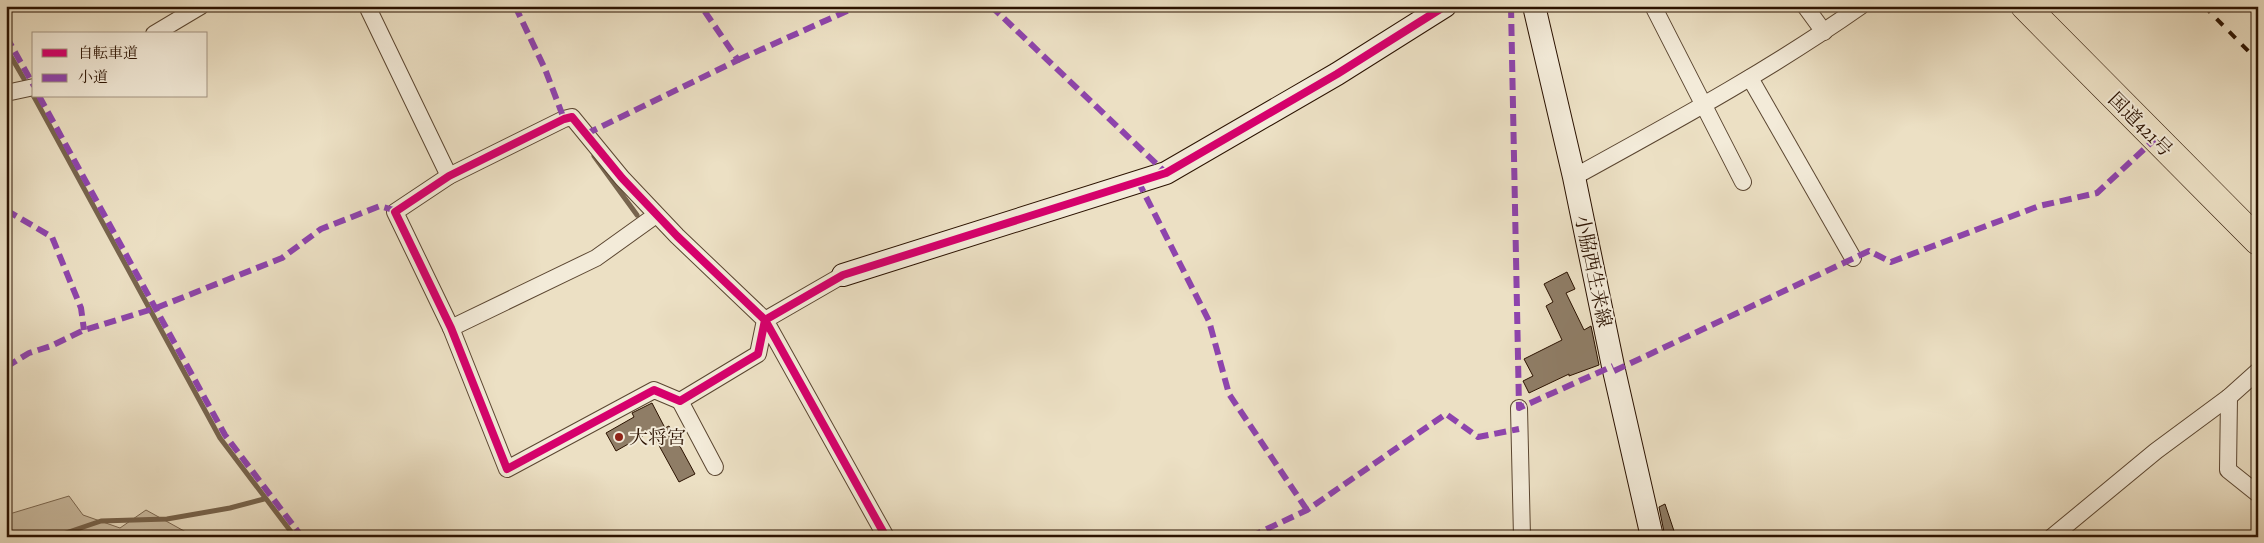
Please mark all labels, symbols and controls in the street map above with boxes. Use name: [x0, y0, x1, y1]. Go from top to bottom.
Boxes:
legend: [32, 32, 208, 98]
text: 自転車道: [78, 43, 138, 63]
text: 小道: [78, 67, 108, 87]
street label: 国道421号: [2102, 87, 2178, 163]
street label: 小脇西生来線: [1568, 213, 1618, 330]
place label: 大将宮: [629, 425, 686, 451]
marker: 大将宮: [613, 431, 625, 443]

